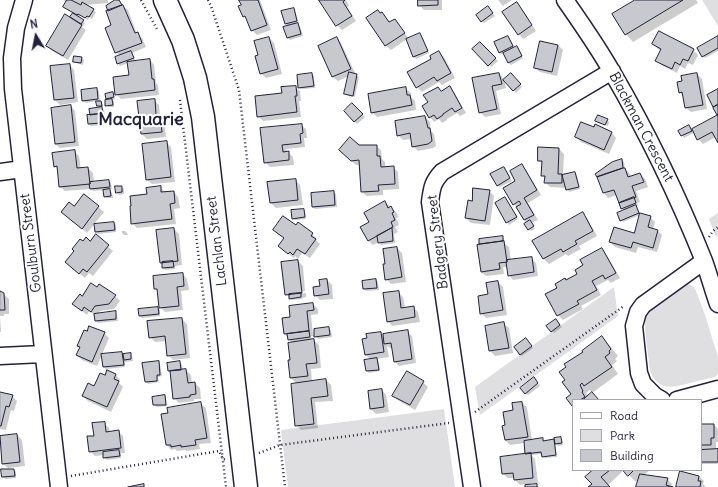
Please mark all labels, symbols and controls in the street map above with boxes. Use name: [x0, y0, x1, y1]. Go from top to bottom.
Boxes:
north arrow: [16, 16, 56, 56]
text: N: [29, 17, 39, 32]
street label: Blackman Crescent: [605, 69, 677, 185]
district label: Macquarie: [98, 109, 184, 131]
street label: Goulburn Street: [17, 192, 45, 294]
street label: Badgery Street: [424, 194, 452, 290]
street label: Lachlan Street: [203, 195, 231, 287]
legend: [572, 399, 702, 471]
text: Road: [610, 408, 638, 423]
text: Park: [610, 428, 635, 443]
text: Building: [610, 448, 654, 463]

